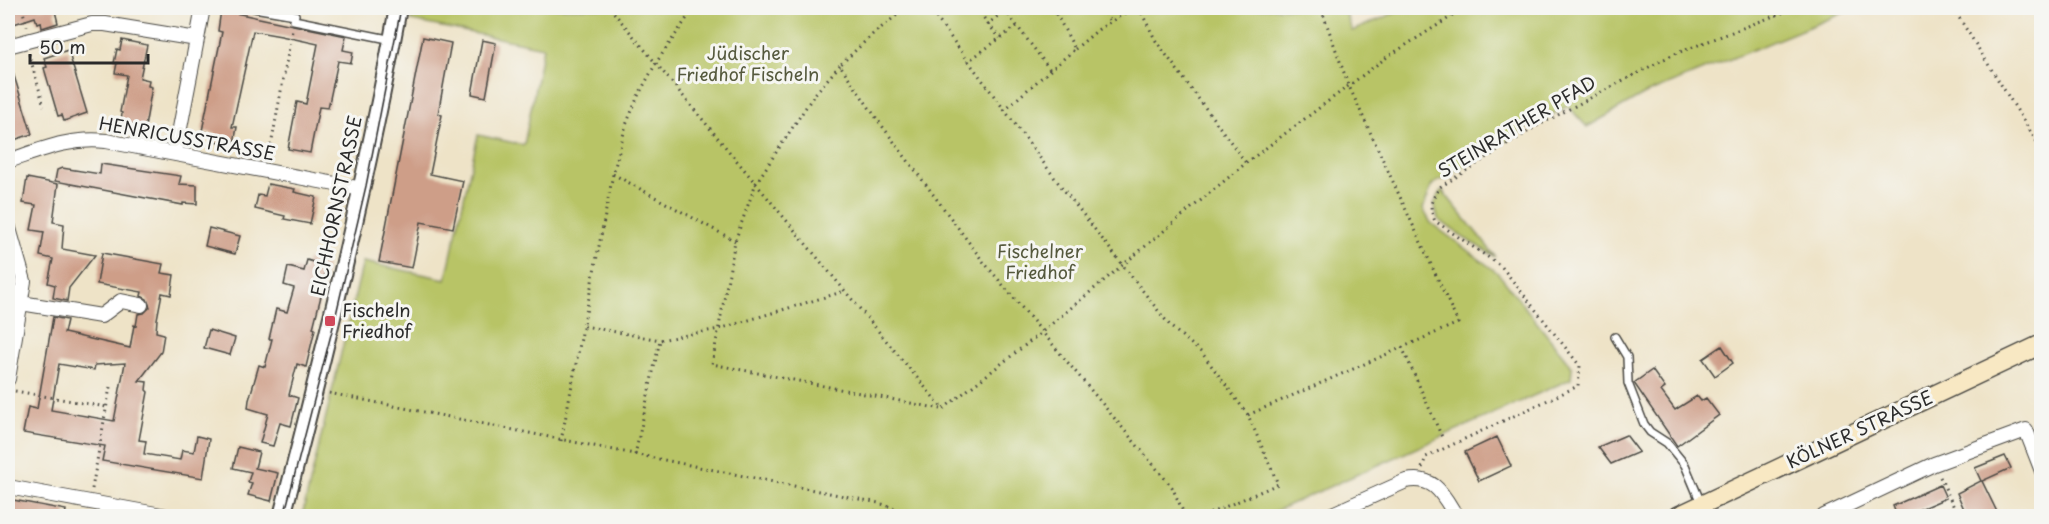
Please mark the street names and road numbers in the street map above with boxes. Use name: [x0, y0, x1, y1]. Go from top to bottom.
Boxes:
street label: STEINRATHER PFAD: [1432, 68, 1600, 184]
street label: HENRICUSSTRASSE: [97, 109, 278, 166]
street label: EICHHORNSTRASSE: [303, 113, 368, 298]
street label: KÖLNER STRASSE: [1782, 383, 1937, 474]

